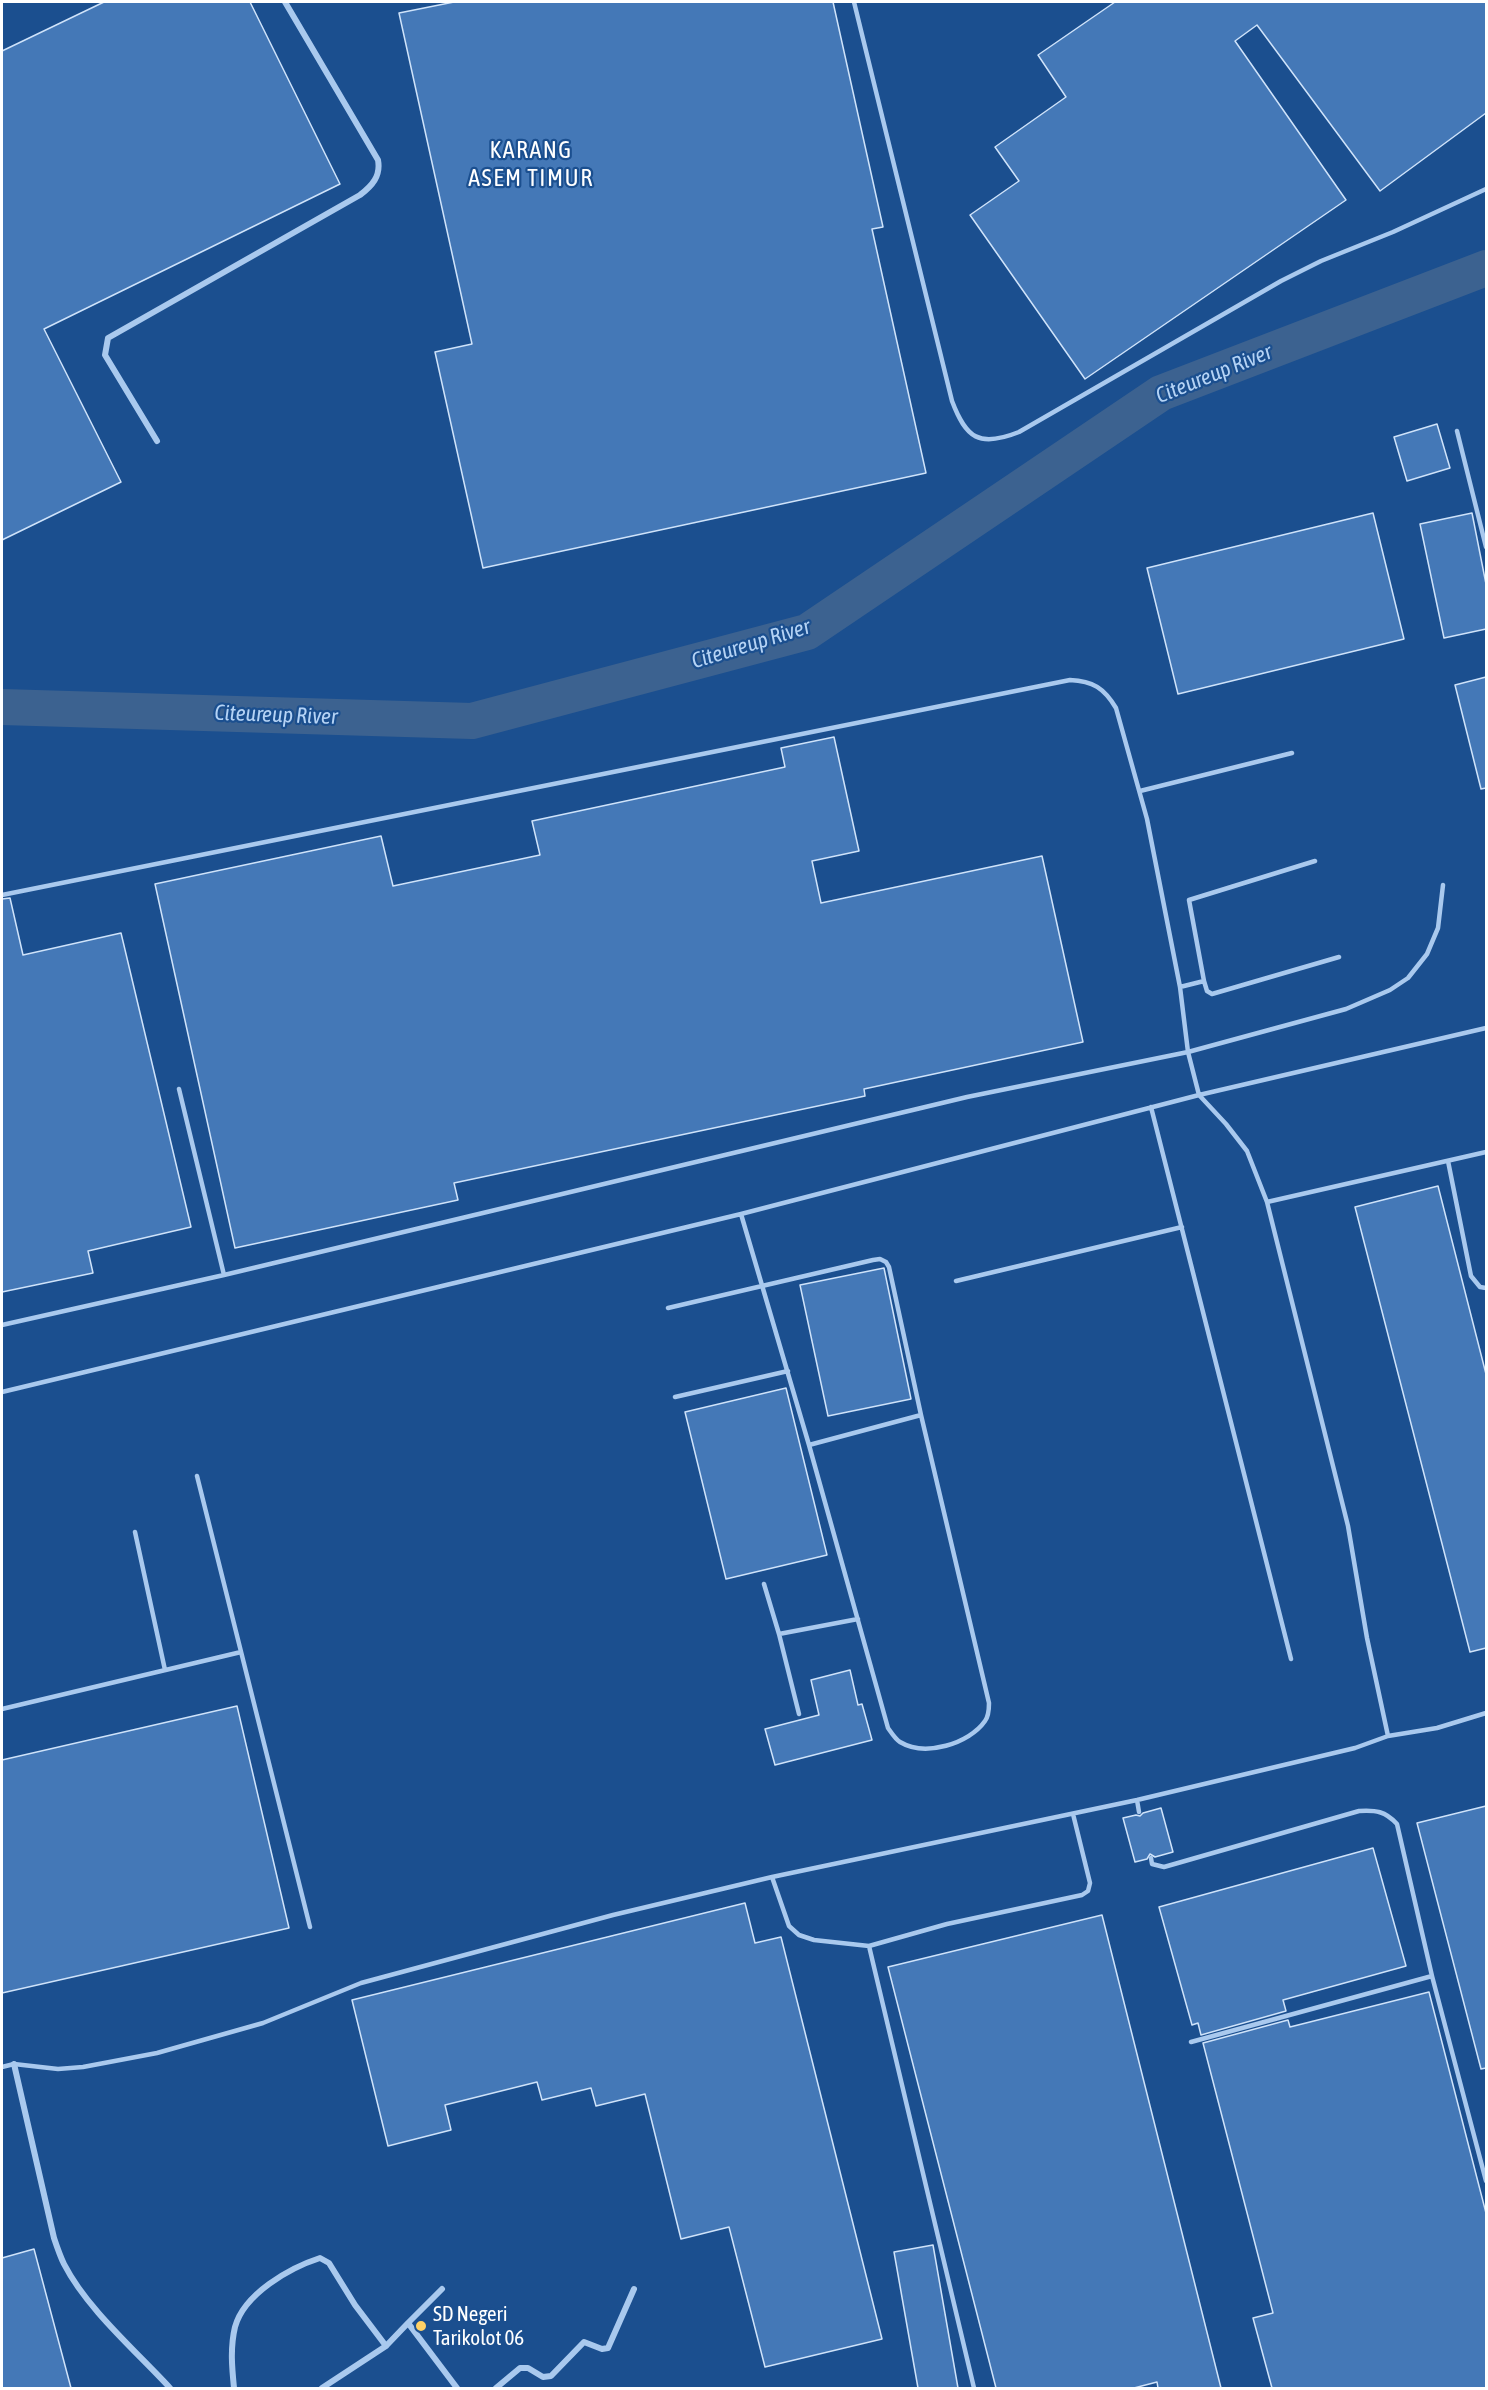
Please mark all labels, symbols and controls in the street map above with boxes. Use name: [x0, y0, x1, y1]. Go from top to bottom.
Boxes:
district label: KARANG ASEM TIMUR: [468, 136, 594, 192]
water label: Citeureup River: [1152, 339, 1276, 409]
water label: Citeureup River: [688, 613, 814, 675]
water label: Citeureup River: [214, 700, 338, 730]
place label: SD Negeri Tarikolot 06: [433, 2301, 524, 2351]
marker: SD Negeri Tarikolot 06: [414, 2319, 428, 2333]

